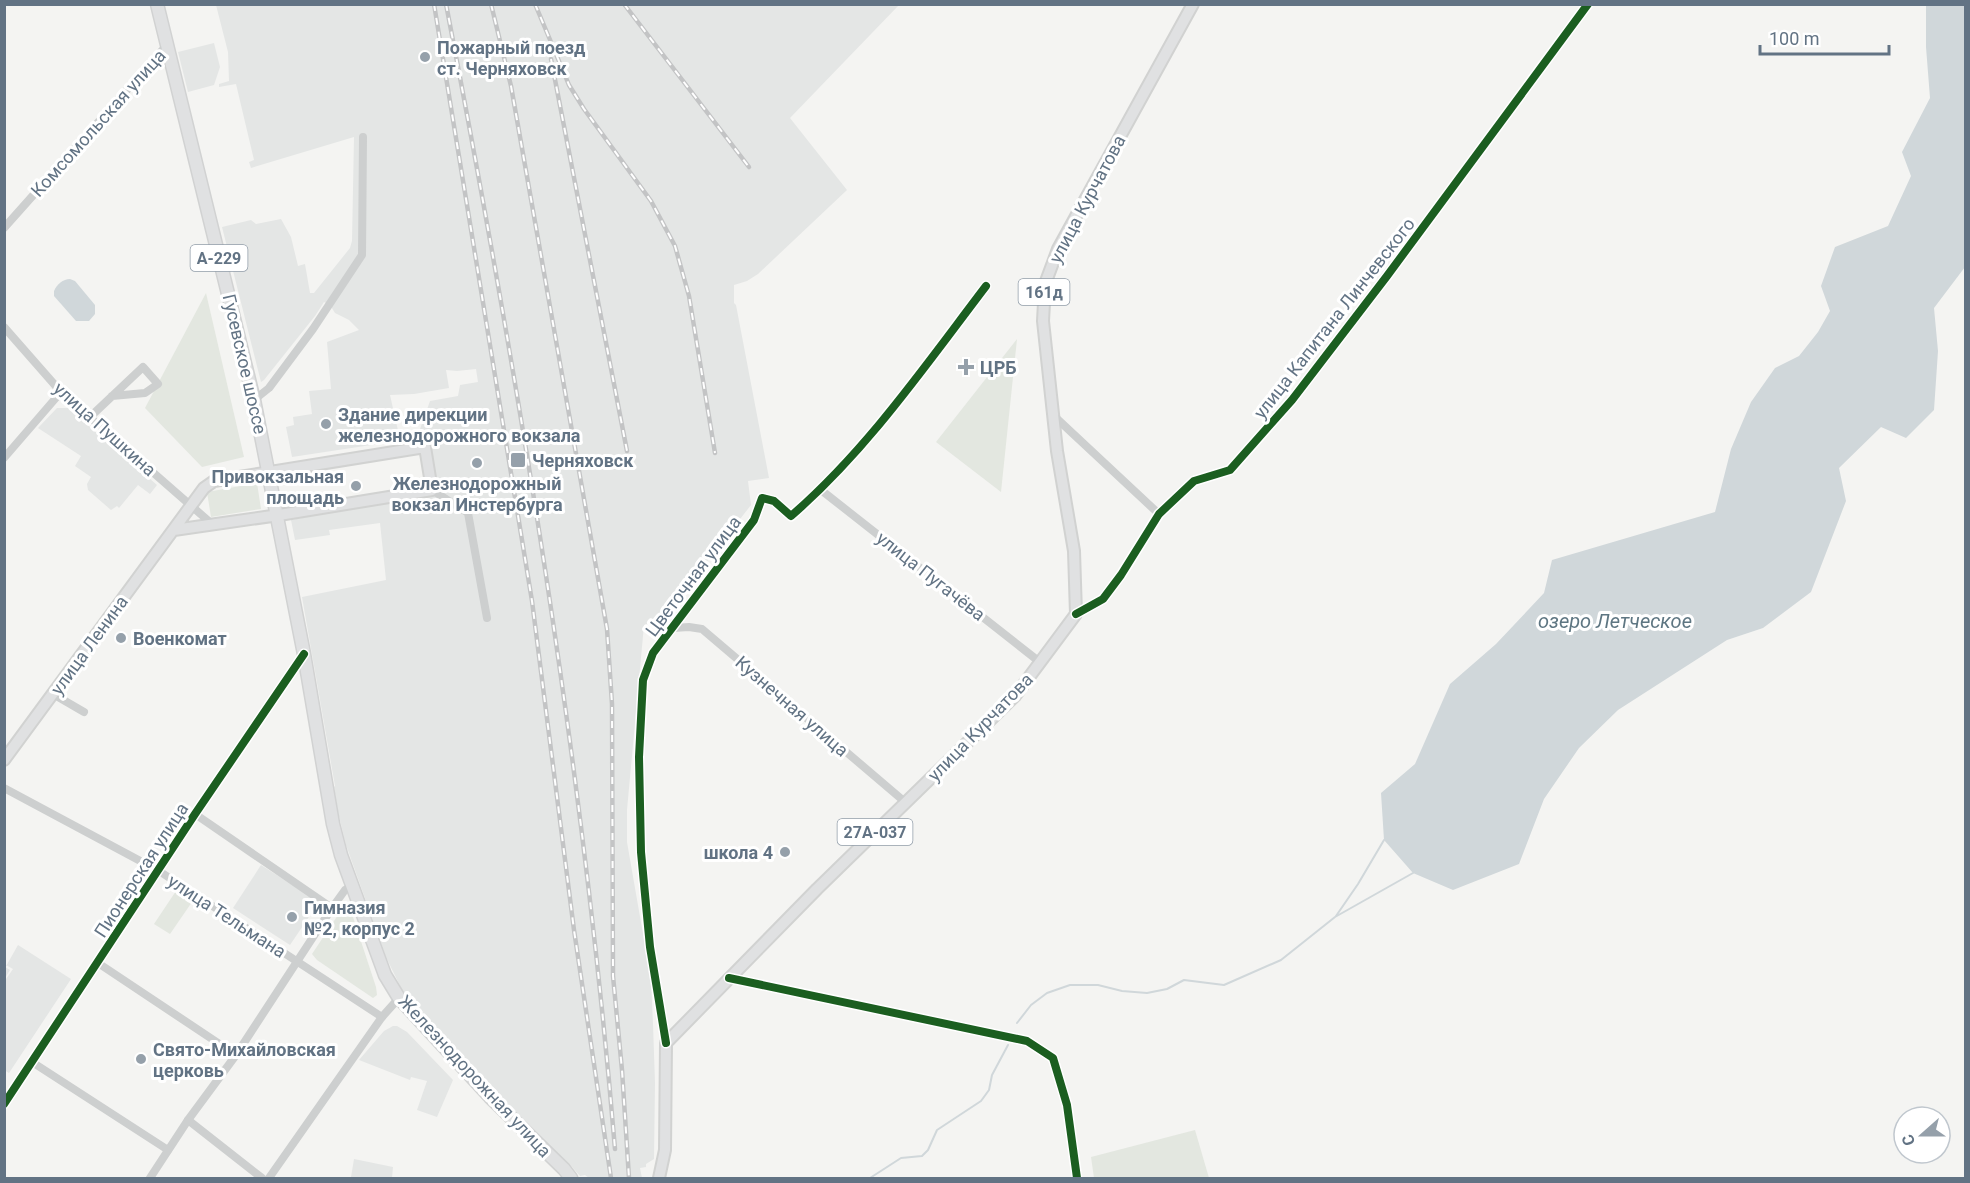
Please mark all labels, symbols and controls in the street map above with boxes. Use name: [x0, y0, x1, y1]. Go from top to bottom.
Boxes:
scale bar: [1760, 18, 1889, 56]
text: 100 m: [1769, 28, 1820, 49]
place label: Пожарный поезд ст. Черняховск: [437, 37, 586, 79]
street label: Комсомольская улица: [26, 45, 170, 201]
marker: Пожарный поезд ст. Черняховск: [418, 50, 432, 64]
street label: улица Курчатова: [1044, 131, 1130, 267]
street label: улица Капитана Линчевского: [1249, 213, 1419, 423]
road number: А-229: [190, 245, 248, 271]
road number: 161д: [1018, 279, 1070, 305]
street label: Гусевское шоссе: [219, 292, 271, 436]
place label: ЦРБ: [980, 357, 1017, 378]
marker: ЦРБ: [957, 358, 975, 376]
street label: улица Пушкина: [50, 378, 160, 480]
place label: Здание дирекции железнодорожного вокзала: [338, 404, 581, 446]
marker: Здание дирекции железнодорожного вокзала: [319, 417, 333, 431]
place label: Черняховск: [532, 450, 634, 471]
marker: Черняховск: [509, 451, 527, 469]
marker: Железнодорожный вокзал Инстербурга: [470, 456, 484, 470]
place label: Привокзальная площадь: [211, 466, 344, 508]
place label: Железнодорожный вокзал Инстербурга: [391, 473, 563, 515]
marker: Привокзальная площадь: [349, 479, 363, 493]
street label: Цветочная улица: [641, 512, 745, 640]
street label: улица Пугачёва: [873, 527, 989, 625]
street label: улица Ленина: [46, 591, 132, 699]
water label: озеро Летческое: [1538, 609, 1692, 633]
place label: Военкомат: [133, 628, 227, 649]
marker: Военкомат: [114, 631, 128, 645]
street label: Кузнечная улица: [731, 651, 853, 761]
street label: улица Курчатова: [923, 669, 1037, 785]
street label: Пионерская улица: [90, 799, 192, 941]
road number: 27А-037: [838, 819, 912, 845]
place label: школа 4: [704, 842, 773, 863]
marker: школа 4: [778, 845, 792, 859]
street label: улица Тельмана: [164, 870, 290, 962]
place label: Гимназия №2, корпус 2: [304, 897, 415, 939]
marker: Гимназия №2, корпус 2: [285, 910, 299, 924]
street label: Железнодорожная улица: [394, 991, 556, 1161]
place label: Свято-Михайловская церковь: [153, 1039, 336, 1081]
marker: Свято-Михайловская церковь: [134, 1052, 148, 1066]
north arrow: [1892, 1105, 1952, 1165]
text: С: [1898, 1132, 1919, 1148]

